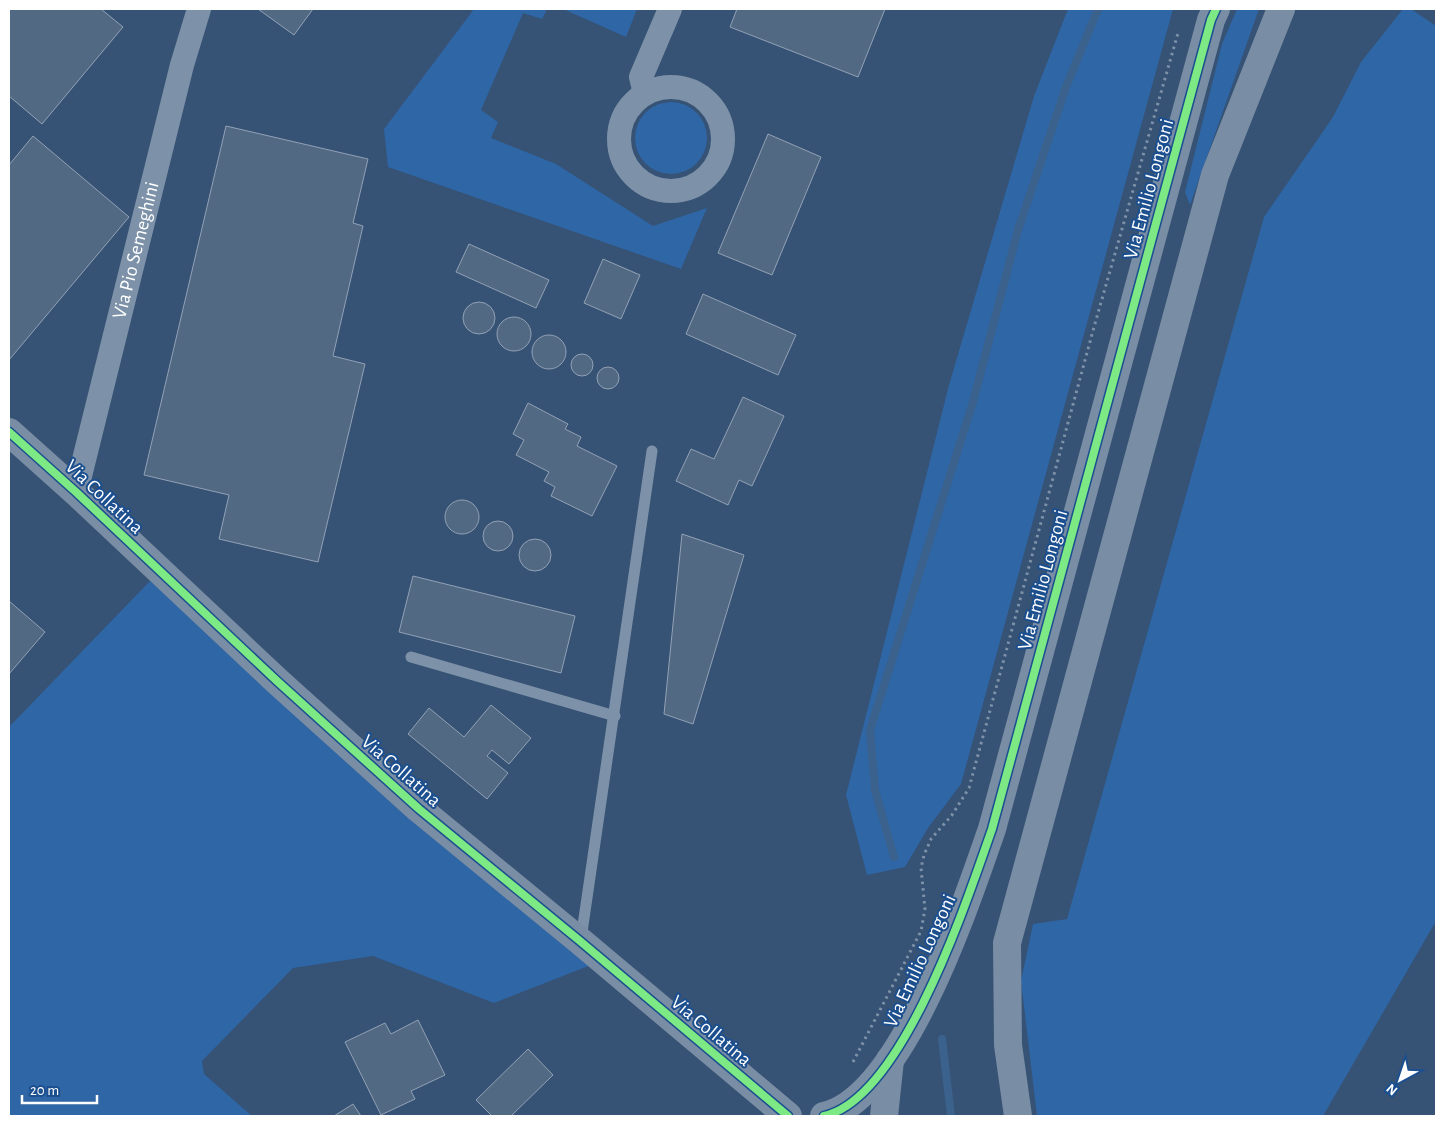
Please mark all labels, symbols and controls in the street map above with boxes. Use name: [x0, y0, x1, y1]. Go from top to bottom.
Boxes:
street label: Via Emilio Longoni: [1121, 117, 1177, 261]
street label: Via Pio Semeghini: [109, 180, 163, 321]
street label: Via Collatina: [61, 456, 147, 538]
street label: Via Emilio Longoni: [1015, 508, 1071, 652]
street label: Via Collatina: [357, 731, 445, 811]
street label: Via Emilio Longoni: [880, 891, 960, 1031]
street label: Via Collatina: [667, 992, 755, 1070]
north arrow: [1375, 1055, 1425, 1105]
scale bar: [22, 1072, 98, 1104]
text: N: [1384, 1081, 1401, 1098]
text: 20 m: [30, 1083, 59, 1098]

